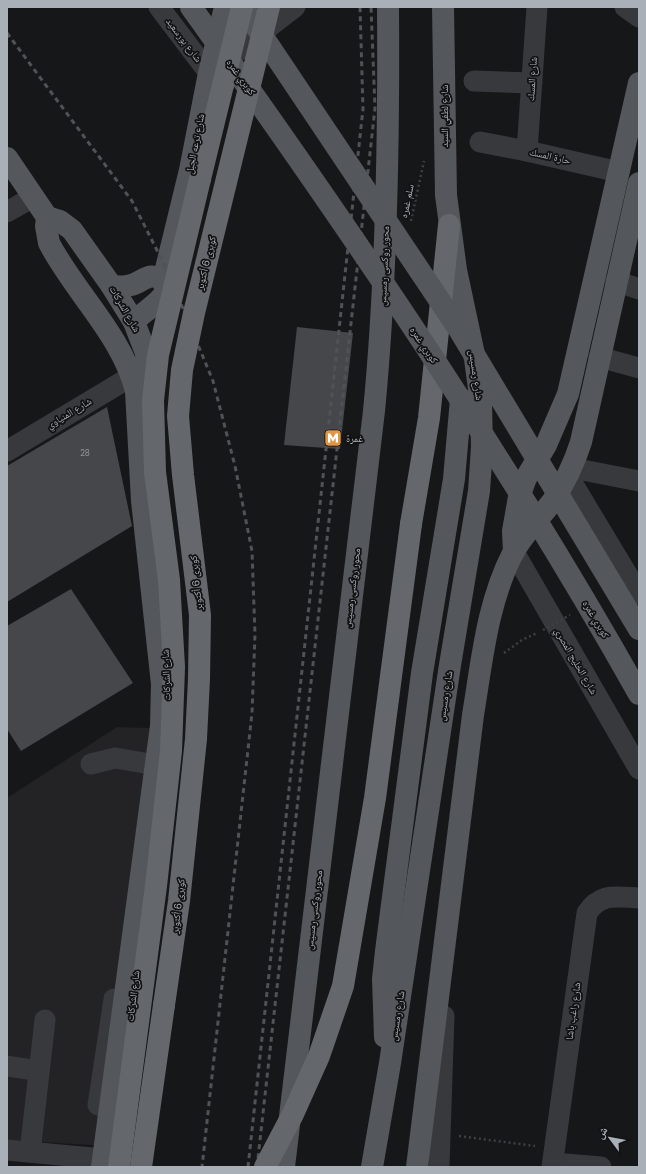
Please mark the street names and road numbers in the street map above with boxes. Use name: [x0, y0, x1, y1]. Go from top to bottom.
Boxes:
street label: شارع بورسعيد: [162, 15, 206, 66]
street label: كوبري غمره: [222, 56, 259, 99]
street label: شارع المسك: [523, 56, 541, 102]
street label: شارع لطفي السيد: [437, 84, 452, 147]
street label: شارع ترعه الجبل: [182, 112, 208, 176]
street label: حارة المسك: [528, 144, 573, 168]
street label: سلم غمره: [396, 182, 418, 219]
street label: محور روكسى رمسيس: [375, 225, 393, 306]
street label: كوبرى 6 أكتوبر: [192, 234, 220, 293]
street label: شارع الشركات: [106, 283, 145, 335]
street label: كوبري غمره: [406, 323, 442, 367]
street label: شارع رمسيس: [465, 349, 487, 401]
street label: شارع المنياوي: [44, 393, 95, 433]
street label: محور روكسى رمسيس: [340, 547, 364, 629]
street label: كوبرى 6 أكتوبر: [186, 555, 206, 612]
street label: كوبري غمره: [578, 597, 613, 641]
street label: شارع الخليج المصري: [550, 625, 601, 698]
street label: شارع الشركات: [158, 649, 174, 701]
street label: شارع رمسيس: [434, 669, 456, 722]
street label: محور روكسى رمسيس: [302, 869, 326, 951]
street label: كوبرى 6 أكتوبر: [167, 878, 189, 935]
street label: شارع الشركات: [122, 969, 144, 1022]
street label: شارع راغب باشا: [562, 981, 585, 1041]
street label: شارع رمسيس: [386, 989, 408, 1042]

